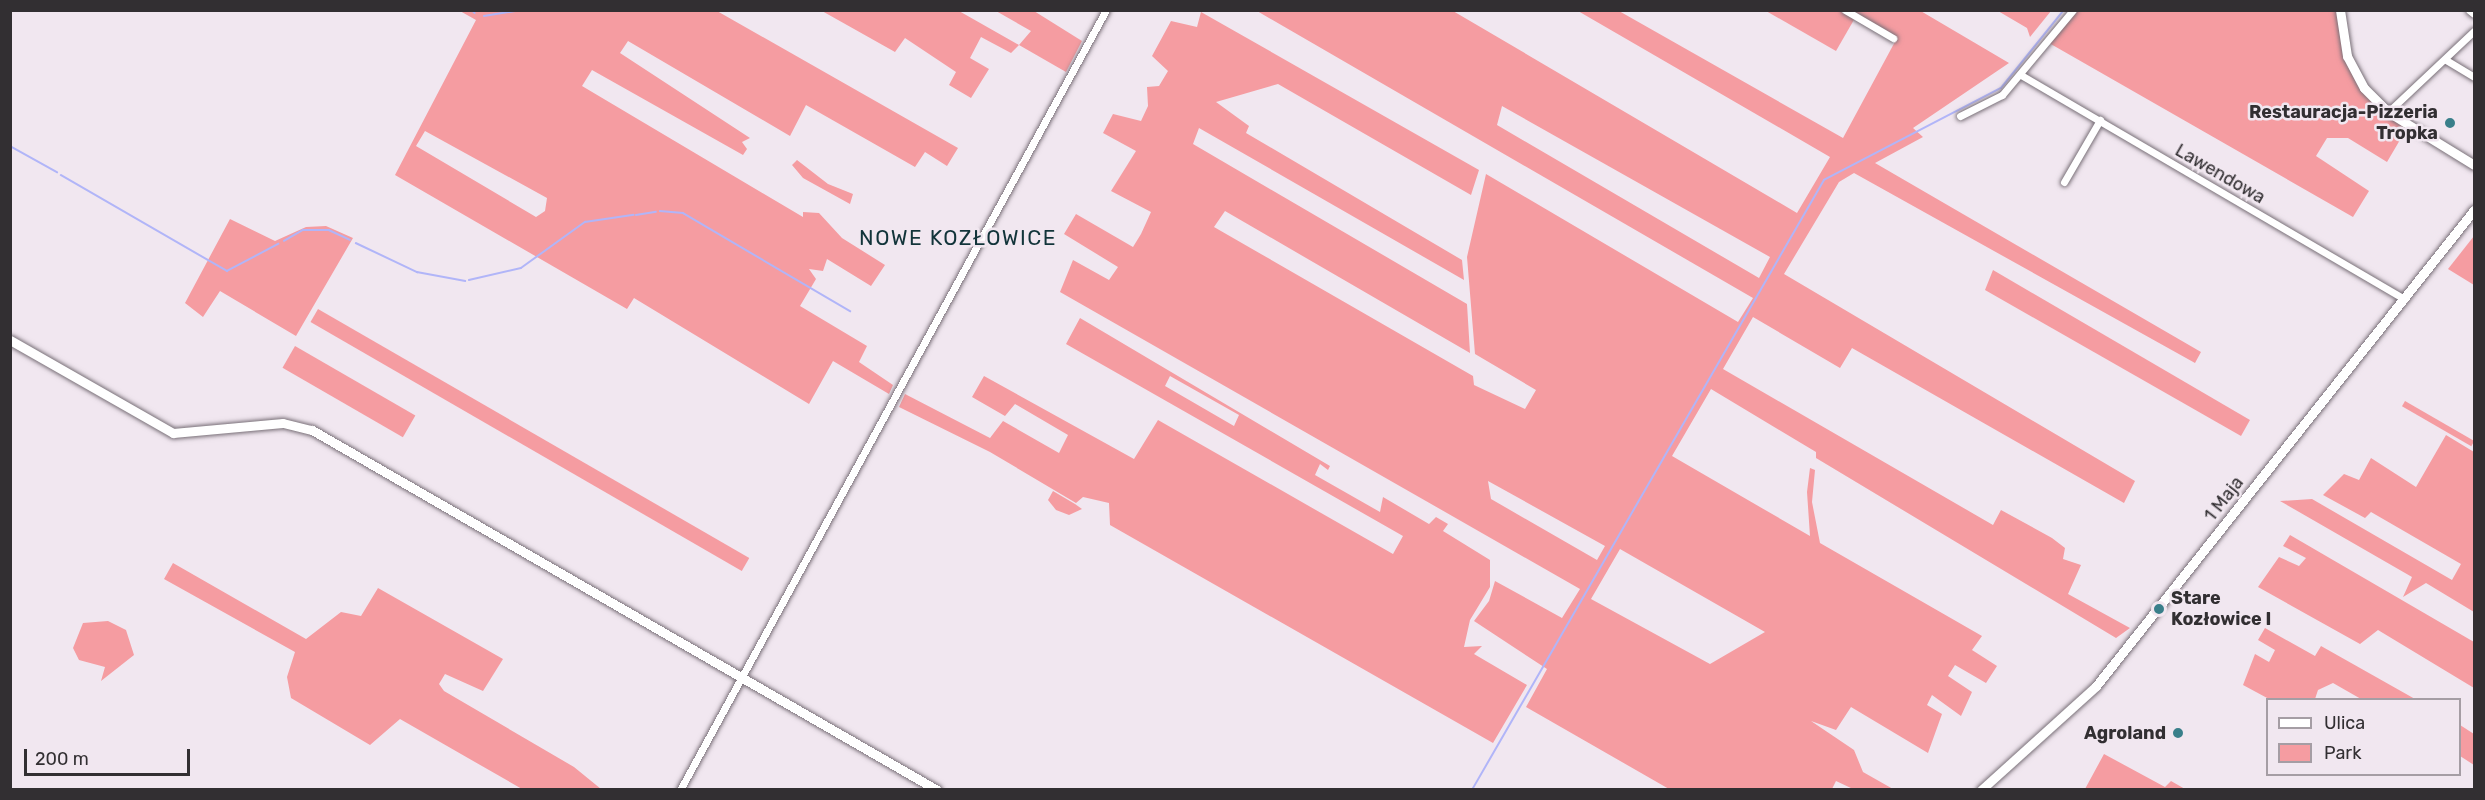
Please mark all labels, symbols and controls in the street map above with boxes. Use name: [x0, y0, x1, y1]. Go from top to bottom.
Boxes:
place label: Restauracja-Pizzeria Tropka: [2249, 102, 2438, 144]
marker: Restauracja-Pizzeria Tropka: [2443, 116, 2457, 130]
street label: Lawendowa: [2171, 140, 2269, 208]
district label: NOWE KOZŁOWICE: [859, 225, 1057, 251]
street label: 1 Maja: [2200, 472, 2248, 526]
place label: Stare Kozłowice I: [2171, 588, 2271, 630]
marker: Stare Kozłowice I: [2152, 602, 2166, 616]
legend: [2266, 698, 2461, 776]
text: Ulica: [2324, 712, 2365, 734]
place label: Agroland: [2084, 722, 2166, 744]
marker: Agroland: [2171, 726, 2185, 740]
scale bar: [27, 737, 194, 775]
text: Park: [2324, 742, 2361, 764]
text: 200 m: [35, 748, 89, 770]

